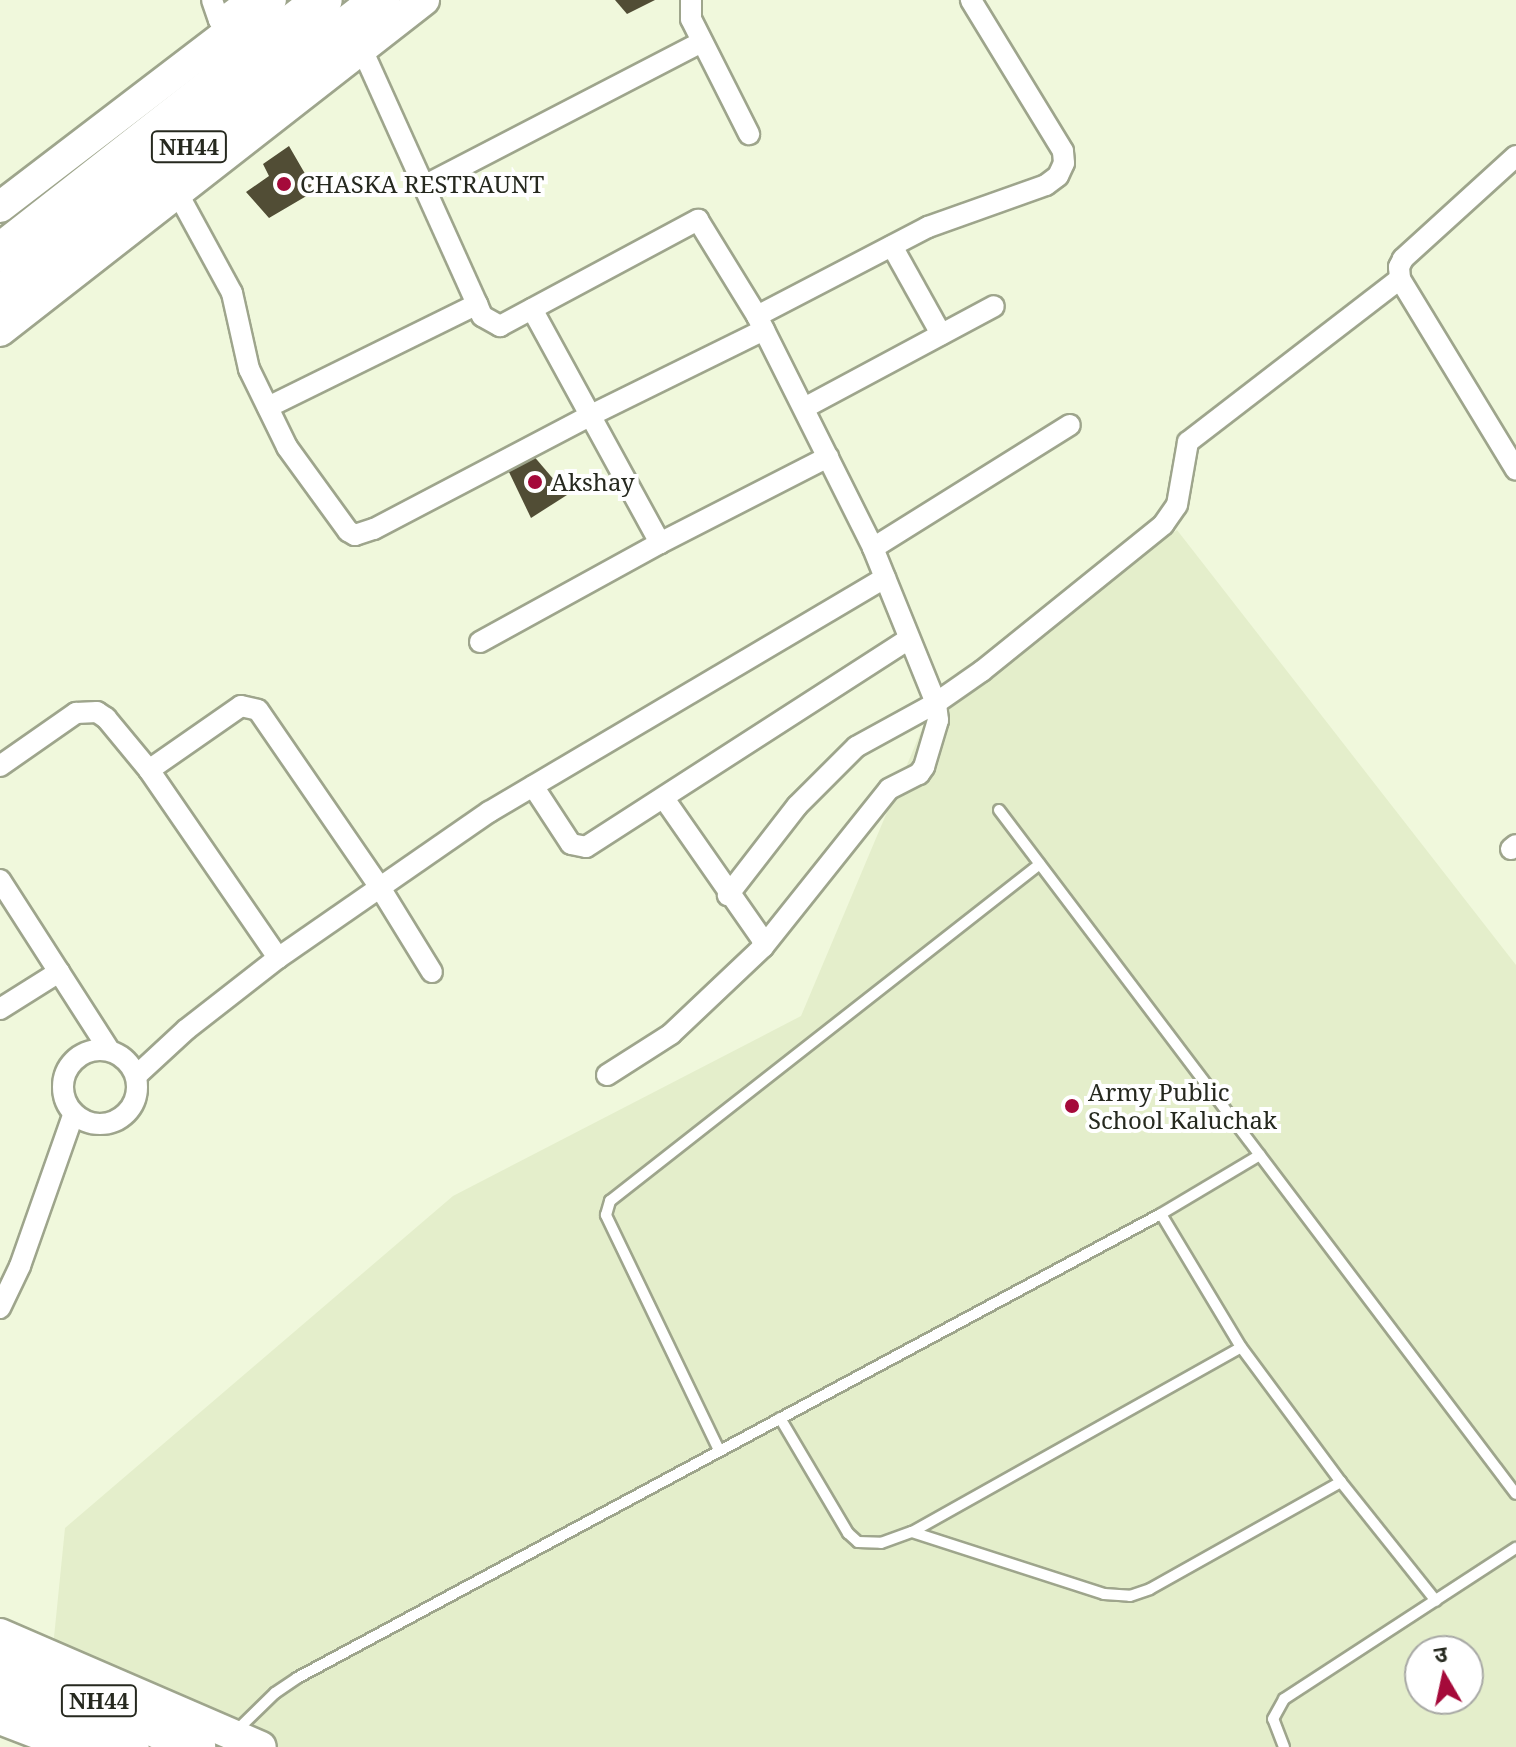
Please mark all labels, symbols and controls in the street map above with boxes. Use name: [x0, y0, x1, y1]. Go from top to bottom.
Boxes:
road number: NH44: [149, 129, 229, 165]
place label: CHASKA RESTRAUNT: [300, 170, 544, 198]
marker: CHASKA RESTRAUNT: [275, 175, 293, 193]
place label: Akshay: [551, 468, 635, 496]
marker: Akshay: [526, 473, 544, 491]
place label: Army Public School Kaluchak: [1088, 1078, 1277, 1134]
marker: Army Public School Kaluchak: [1063, 1097, 1081, 1115]
north arrow: [1404, 1635, 1484, 1715]
text: उ: [1432, 1637, 1449, 1669]
road number: NH44: [59, 1683, 139, 1719]

